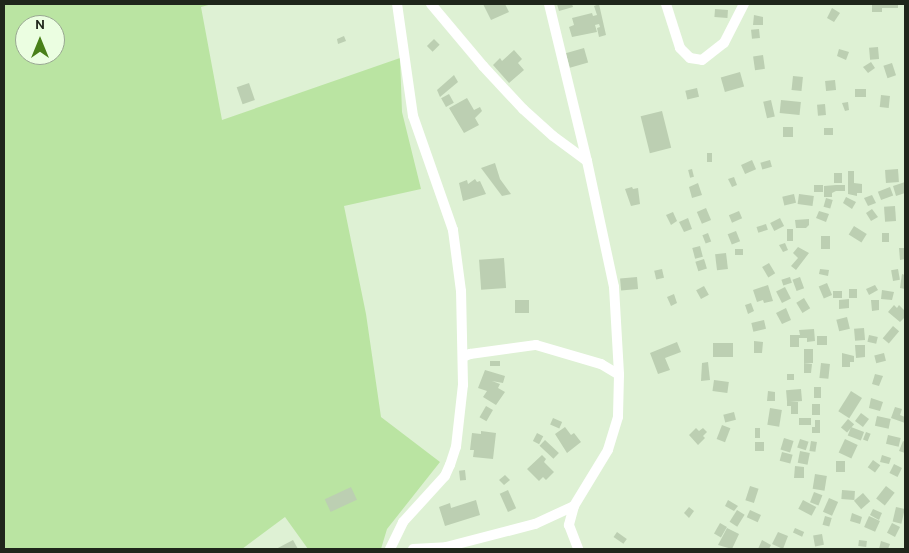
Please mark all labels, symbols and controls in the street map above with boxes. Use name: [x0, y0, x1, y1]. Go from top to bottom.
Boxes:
north arrow: [15, 15, 65, 65]
text: N: [35, 17, 45, 34]

